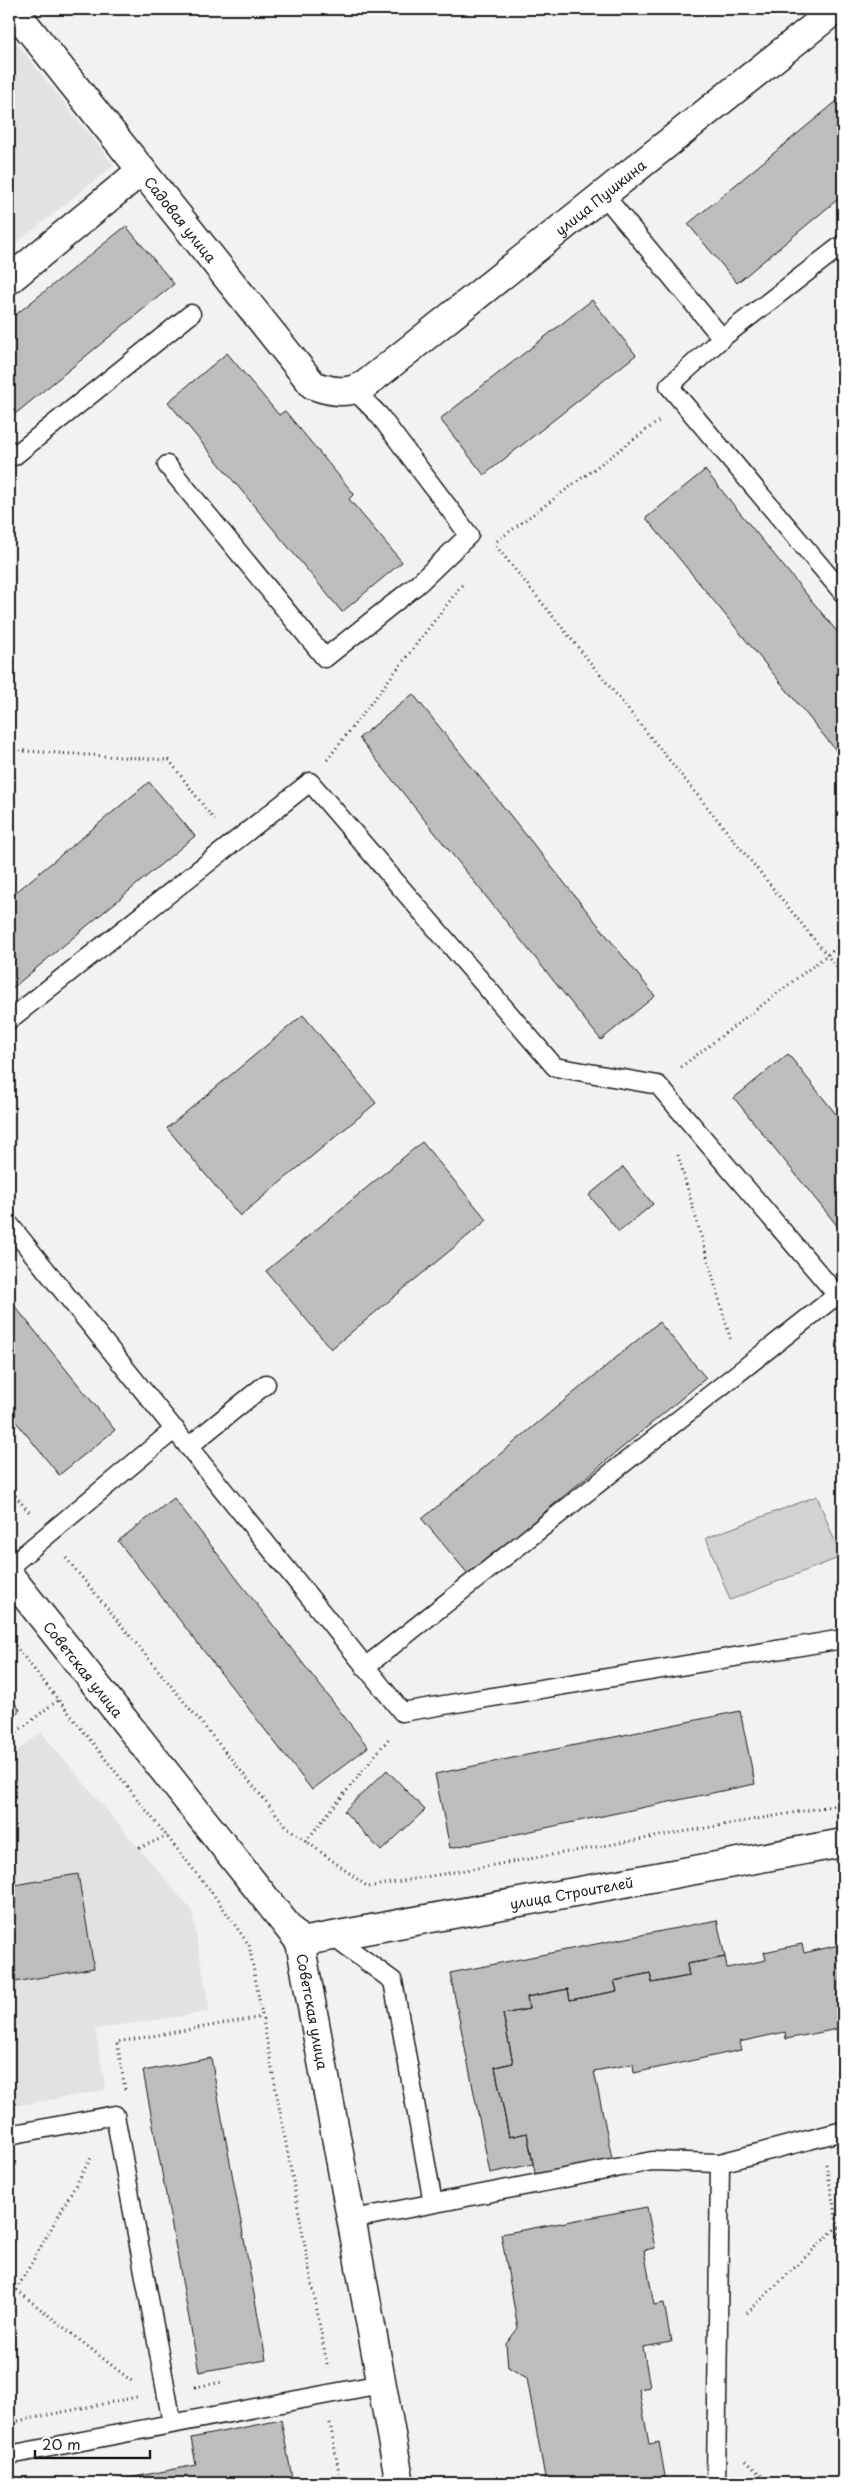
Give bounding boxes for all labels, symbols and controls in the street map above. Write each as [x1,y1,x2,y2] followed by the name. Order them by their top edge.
[550,154,650,240] street label: улица Пушкина
[140,172,222,267] street label: Садовая улица
[39,1616,128,1722] street label: Советская улица
[508,1871,635,1914] street label: улица Строителей
[292,1952,334,2071] street label: Советская улица
[35,2427,150,2459] scale bar
[42,2432,81,2455] text: 20 m

